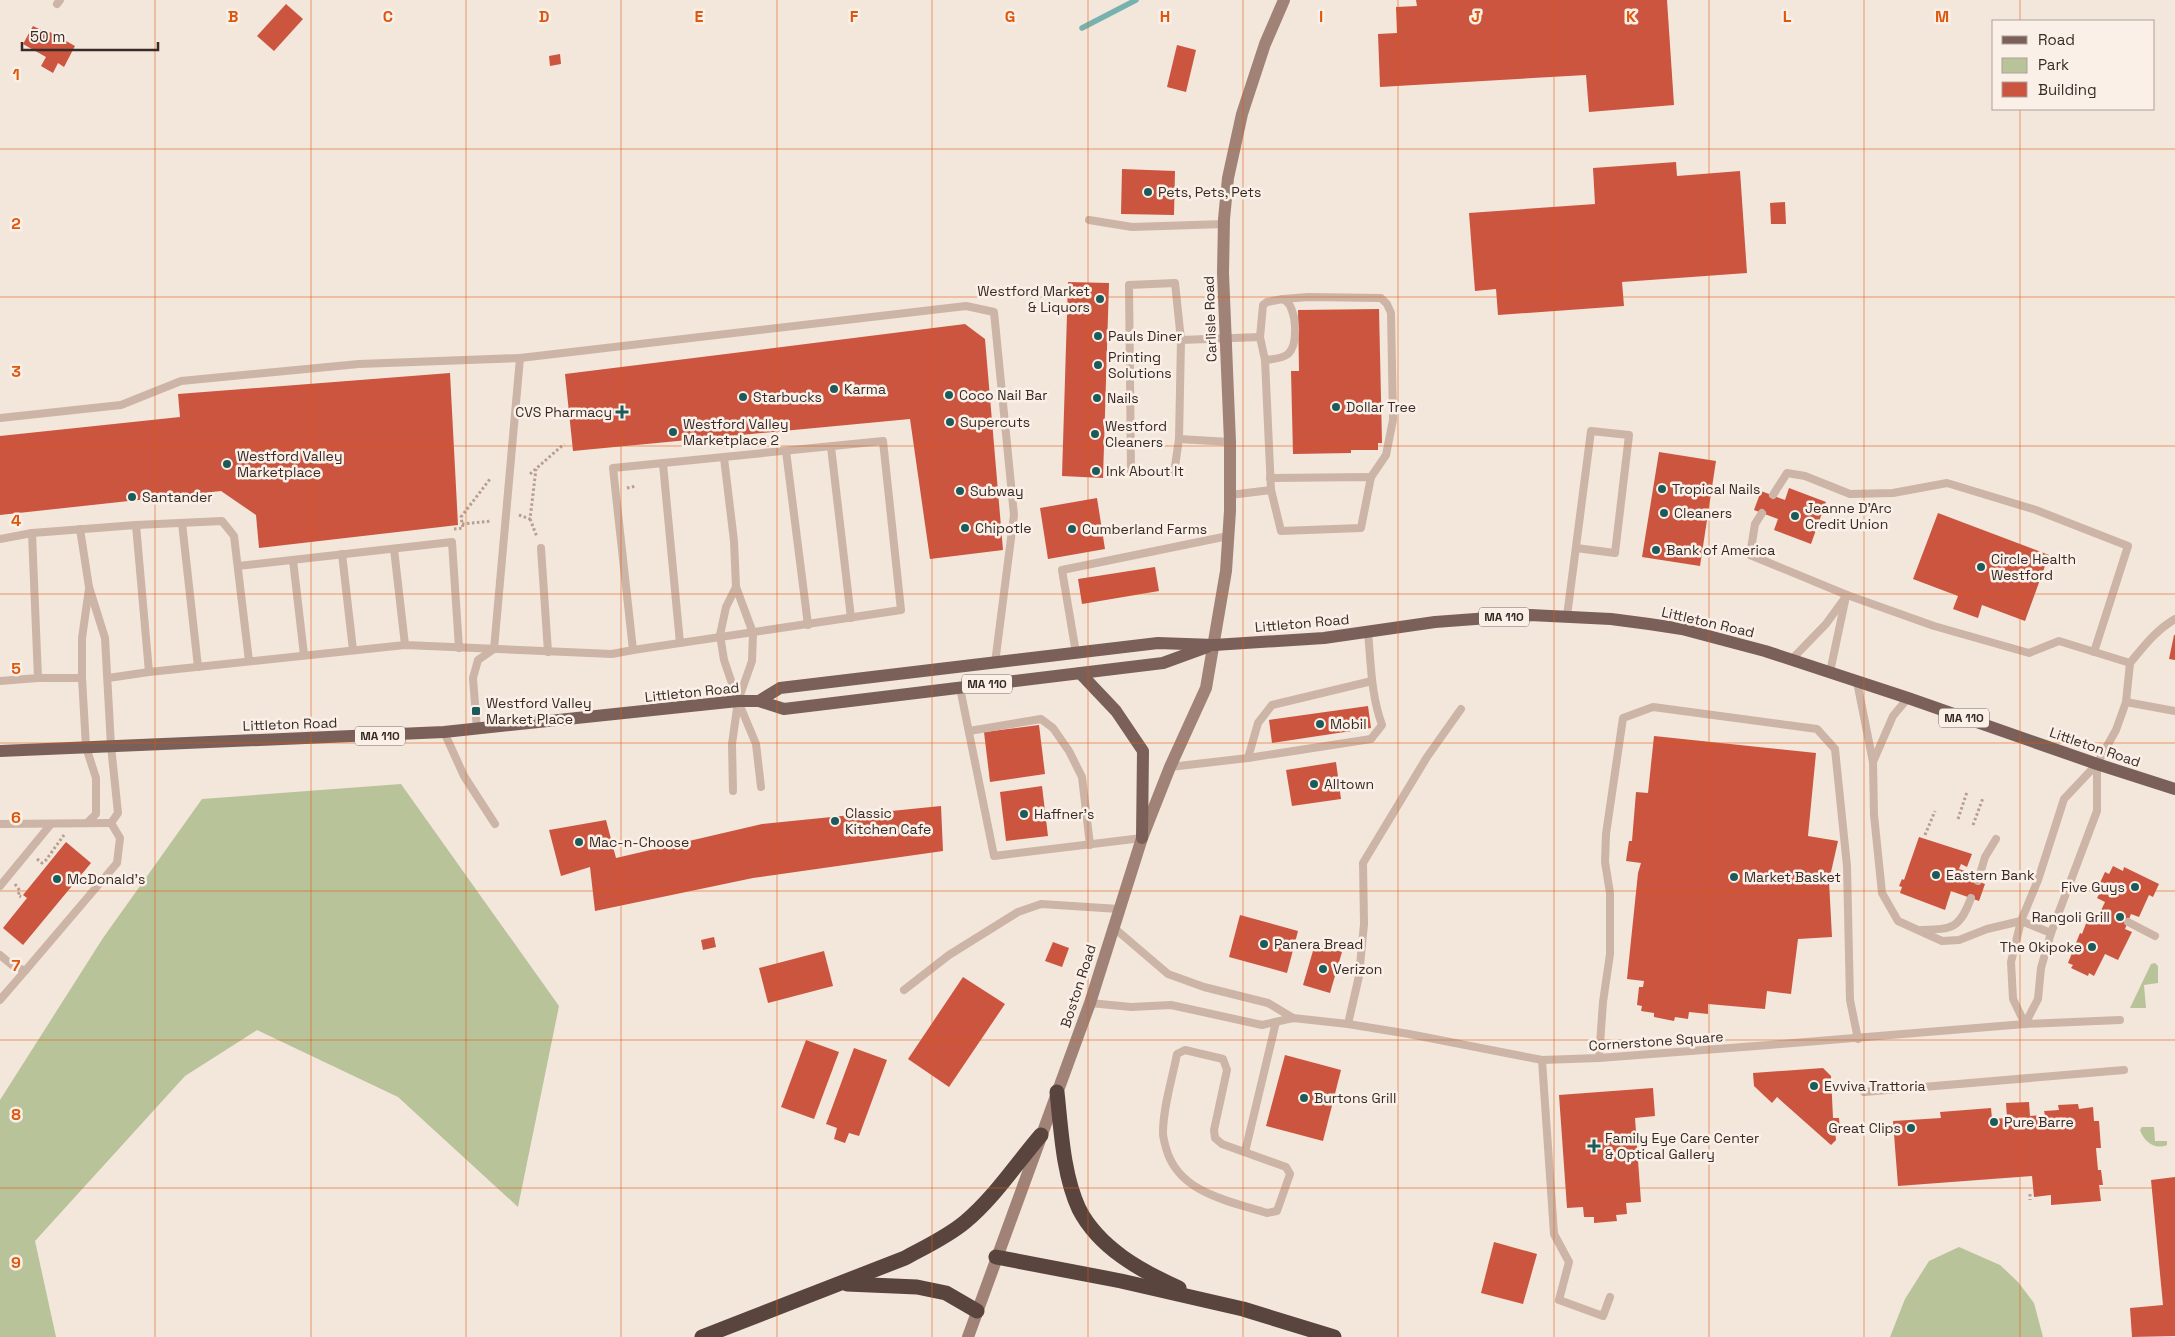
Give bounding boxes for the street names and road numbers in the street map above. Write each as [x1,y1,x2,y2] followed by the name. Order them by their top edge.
[1200,276,1220,362] street label: Carlisle Road
[1660,603,1756,641] street label: Littleton Road
[1479,608,1529,626] road number: MA 110
[1254,610,1350,636] street label: Littleton Road
[962,674,1012,694] road number: MA 110
[644,678,740,706] street label: Littleton Road
[1939,708,1989,728] road number: MA 110
[242,713,338,735] street label: Littleton Road
[2047,723,2143,771] street label: Littleton Road
[355,726,405,746] road number: MA 110
[1056,942,1100,1030] street label: Boston Road
[1588,1027,1724,1055] street label: Cornerstone Square

